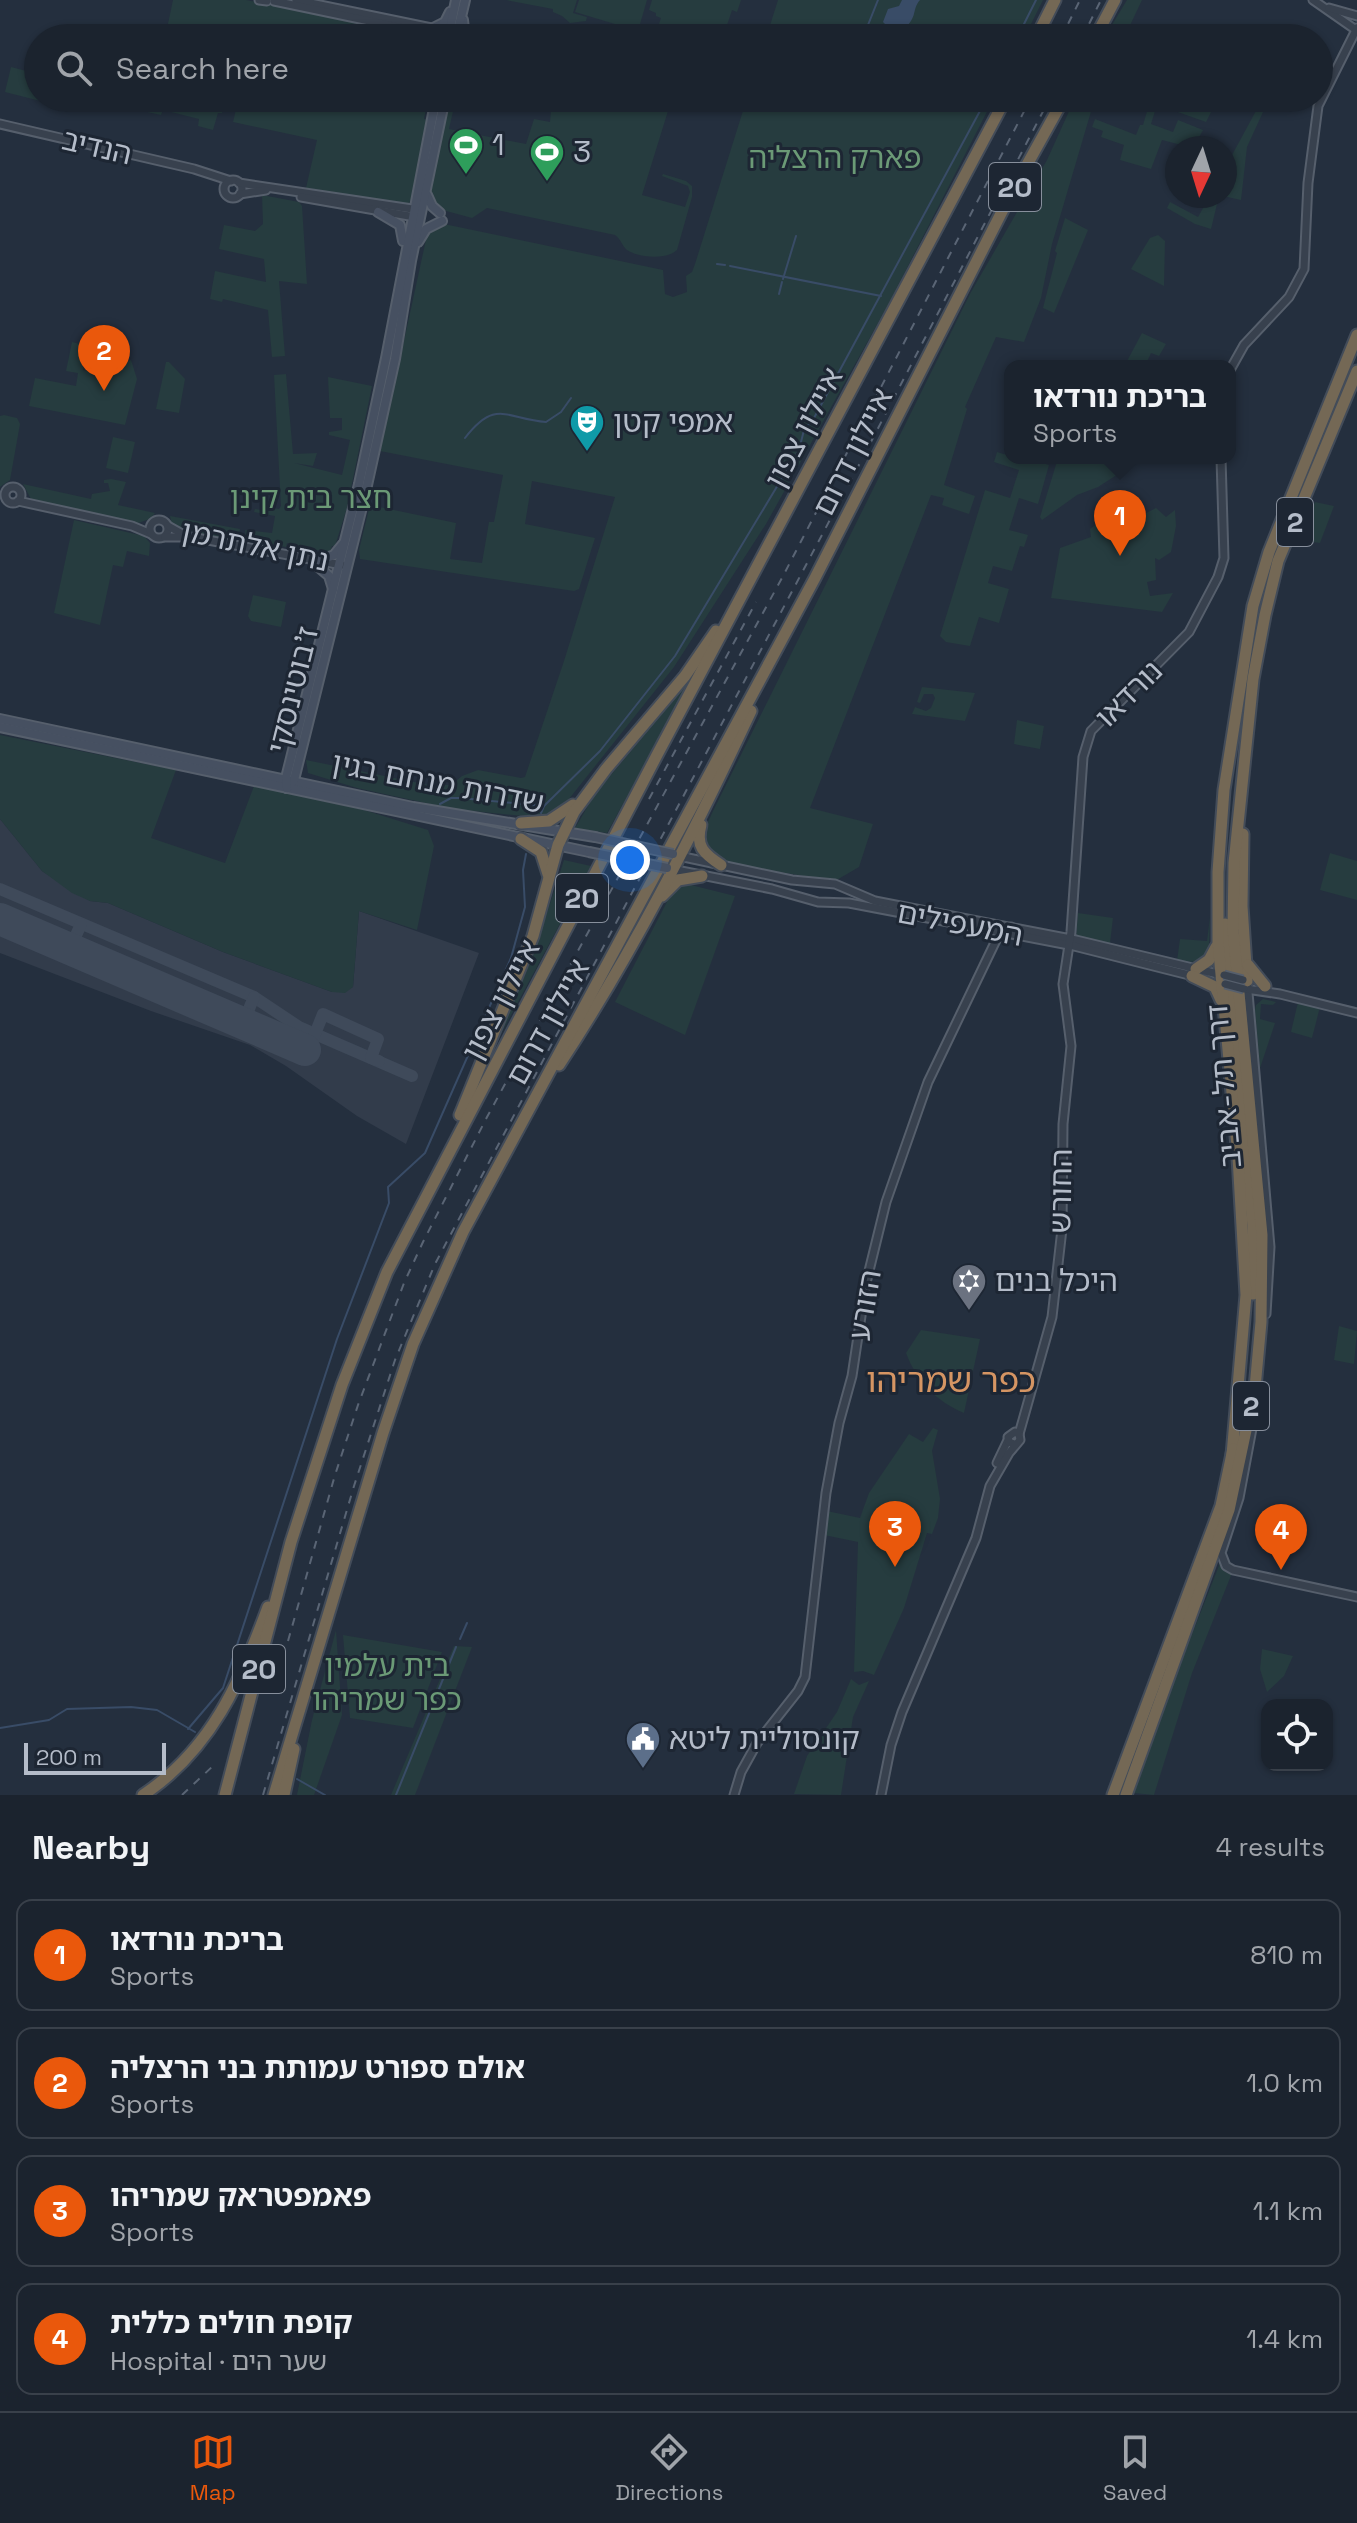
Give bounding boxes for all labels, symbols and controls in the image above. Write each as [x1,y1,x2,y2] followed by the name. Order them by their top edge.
[24,24,1333,112] search box
[52,46,96,90] icon: search
[116,49,289,88] text: Search here
[58,120,136,173] street label: הנדיב
[492,125,505,164] place label: 1
[447,126,485,176] sports icon: 1
[573,132,591,171] place label: 3
[528,133,566,183] sports icon: 3
[1165,136,1237,208] north arrow
[748,138,922,177] park label: פארק הרצליה
[989,163,1041,211] road number: 20
[78,325,130,391] pin: 2
[1004,360,1236,464] popup
[756,361,852,495] street label: איילון צפון
[1033,377,1207,416] text: בריכת נורדאו
[804,381,901,522] street label: איילון דרום
[613,402,733,441] place label: אמפי קטן
[568,403,606,453] theatre icon: אמפי קטן
[1033,416,1117,450] text: Sports
[230,478,392,517] park label: חצר בית קינן
[1094,490,1146,556] pin: 1
[1277,498,1313,546] road number: 2
[178,511,332,580] street label: נתן אלתרמן
[258,622,327,757] street label: ז'בוטינסקי
[1087,652,1171,736] street label: נורדאו
[329,743,548,822] street label: שדרות מנחם בגין
[610,840,650,880] your location
[556,874,608,922] road number: 20
[894,892,1026,955] street label: המעפילים
[453,933,549,1067] street label: איילון צפון
[497,952,598,1092] street label: איילון דרום
[1197,1002,1250,1170] street label: דרך תל-אביב
[1040,1148,1081,1234] street label: החורש
[995,1261,1118,1300] place label: היכל בנים
[950,1262,988,1312] synagogue icon: היכל בנים
[839,1267,890,1343] street label: הזורע
[866,1359,1036,1402] district label: כפר שמריהו
[1233,1382,1269,1430] road number: 2
[869,1501,921,1567] pin: 3
[1255,1504,1307,1570] pin: 4
[233,1645,285,1693] road number: 20
[312,1646,462,1719] park label: בית עלמין כפר שמריהו
[1261,1699,1333,1771] map controls
[1261,1699,1333,1771] button: locate
[669,1719,860,1758] place label: קונסוליית ליטא
[624,1720,662,1770] public building icon: קונסוליית ליטא
[24,1739,166,1775] scale bar
[36,1743,102,1771] text: 200 m
[32,1826,150,1869] text: Nearby
[1216,1830,1325,1864] text: 4 results
[110,1920,284,1959] text: בריכת נורדאו
[54,1938,66,1972] text: 1
[1250,1938,1323,1972] text: 810 m
[110,1959,194,1993] text: Sports
[110,2048,525,2087] text: אולם ספורט עמותת בני הרצליה
[52,2066,68,2100] text: 2
[1246,2066,1323,2100] text: 1.0 km
[110,2087,194,2121] text: Sports
[110,2176,372,2215] text: פאמפטראק שמריהו
[52,2194,68,2228] text: 3
[1253,2194,1323,2228] text: 1.1 km
[110,2215,194,2249] text: Sports
[110,2303,353,2342] text: קופת חולים כללית
[52,2322,68,2356] text: 4
[1246,2322,1323,2356] text: 1.4 km
[110,2344,327,2378] text: Hospital · שער הים
[190,2430,236,2506] tab: Map
[615,2430,723,2506] tab: Directions
[1103,2430,1167,2506] tab: Saved

